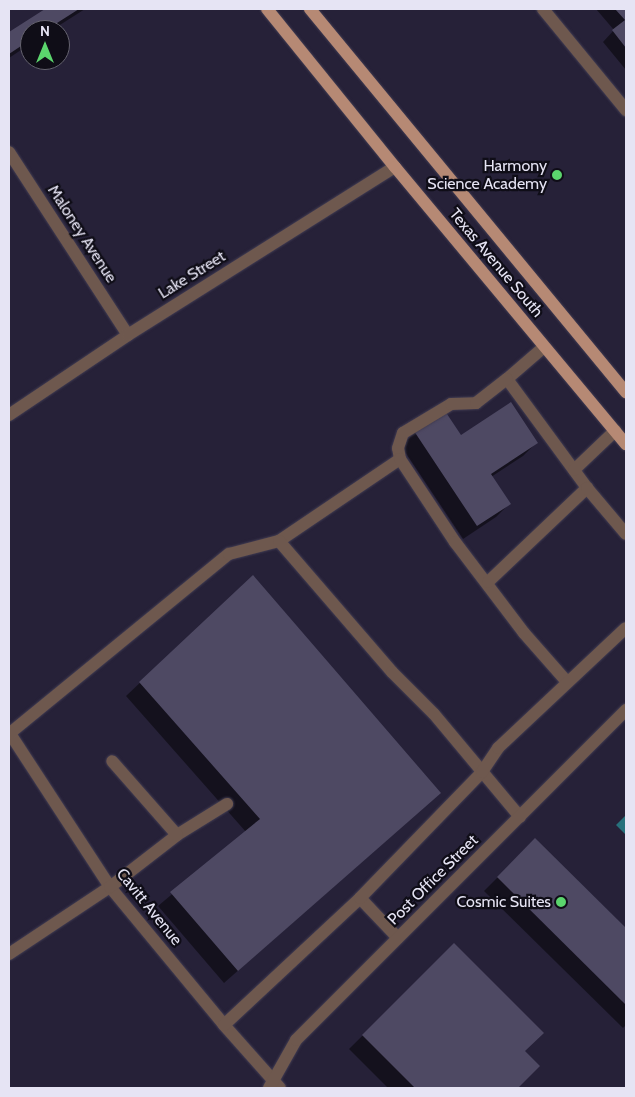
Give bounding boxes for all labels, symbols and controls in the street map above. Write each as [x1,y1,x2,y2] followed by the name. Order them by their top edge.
[20,20,70,70] north arrow
[40,22,50,40] text: N
[427,156,547,194] place label: Harmony Science Academy
[551,169,563,181] marker: Harmony Science Academy
[43,182,121,286] street label: Maloney Avenue
[445,205,547,321] street label: Texas Avenue South
[155,247,229,303] street label: Lake Street
[384,831,482,929] street label: Post Office Street
[112,865,186,949] street label: Cavitt Avenue
[456,892,551,912] place label: Cosmic Suites
[555,896,567,908] marker: Cosmic Suites

